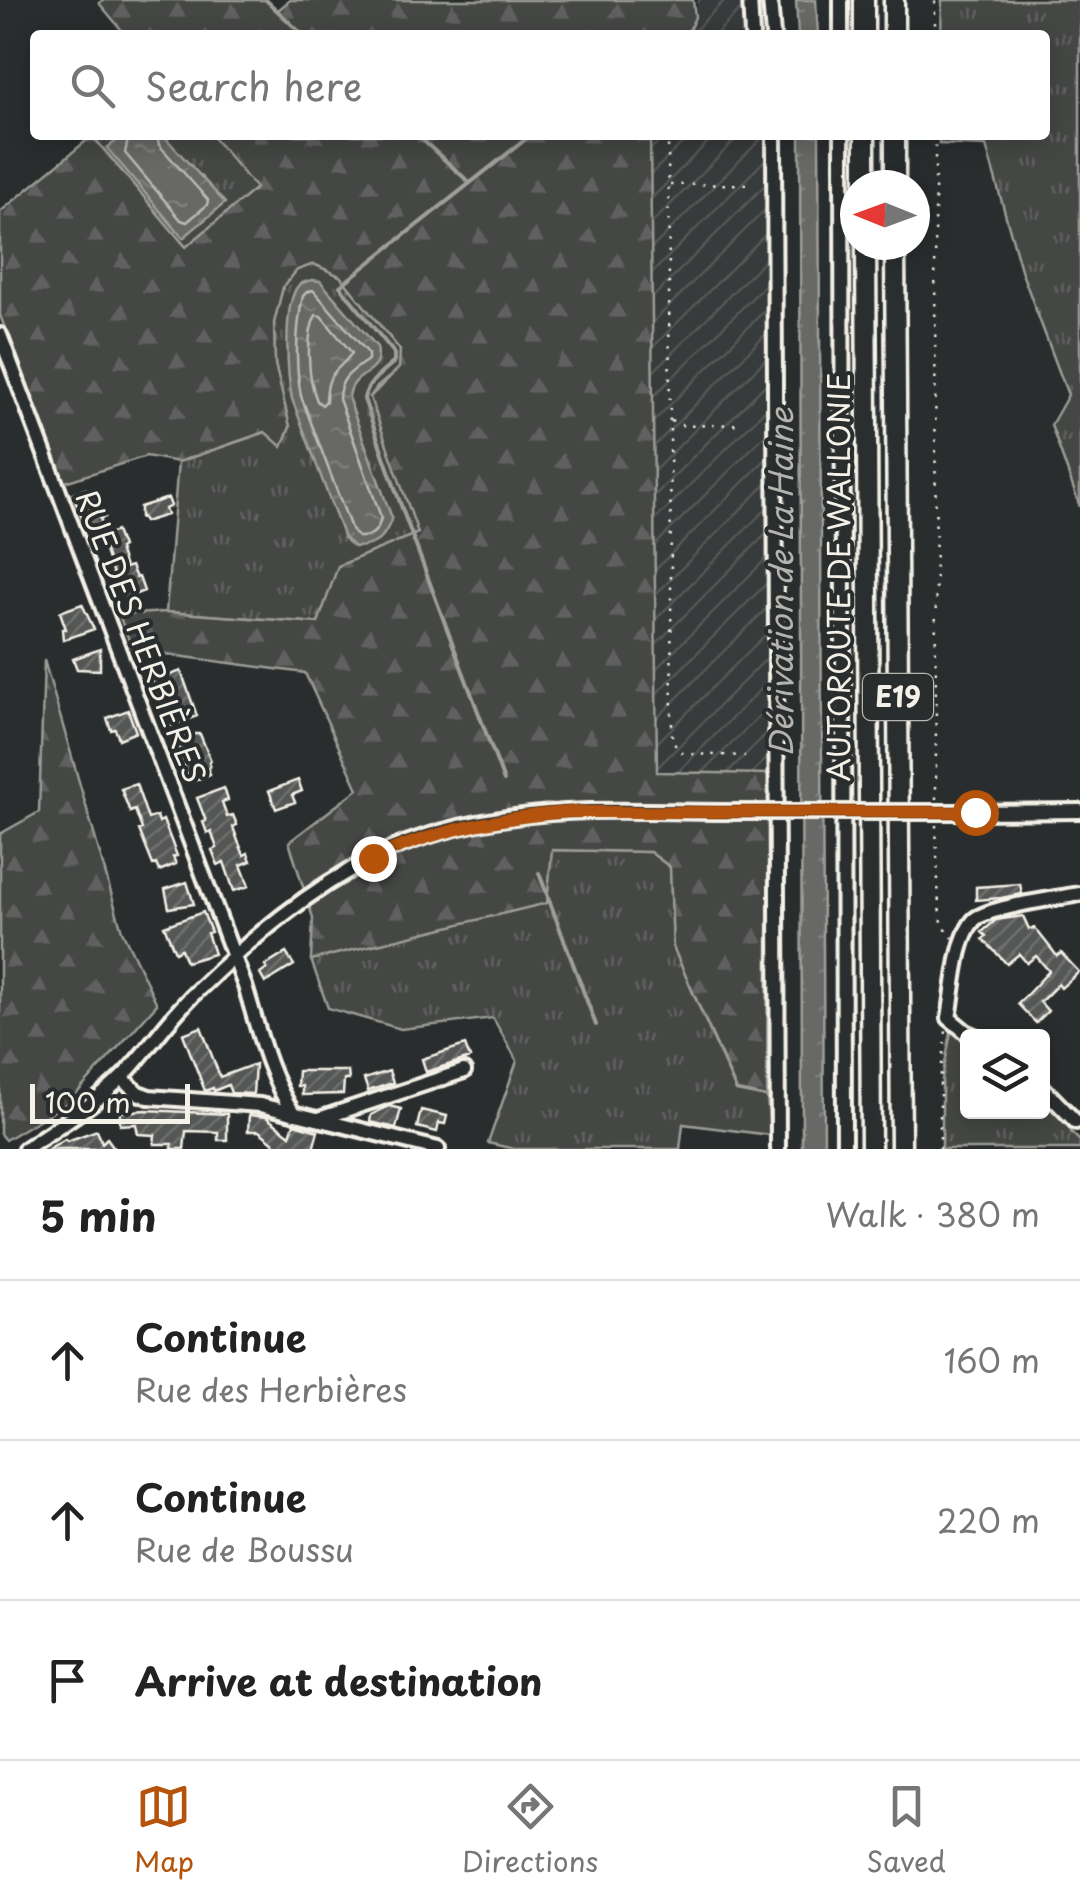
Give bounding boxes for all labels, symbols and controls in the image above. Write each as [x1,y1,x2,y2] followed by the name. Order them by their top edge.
[30,30,1050,140] search box
[145,57,362,114] text: Search here
[65,58,120,113] icon: search
[840,170,930,260] north arrow
[815,373,860,781] street label: AUTOROUTE DE WALLONIE
[756,407,804,756] water label: Dérivation de La Haine
[66,483,219,789] street label: RUE DES HERBIÈRES
[863,674,933,720] road number: E19
[953,790,999,836] route start
[351,836,397,882] route end
[960,1029,1050,1119] map controls
[960,1029,1050,1119] button: layers
[30,1079,190,1124] scale bar
[45,1080,131,1123] text: 100 m
[40,1183,157,1246] text: 5 min
[826,1190,1040,1238] text: Walk · 380 m
[135,1308,306,1365] text: Continue
[40,1333,95,1388] icon: ahead
[944,1336,1040,1384] text: 160 m
[135,1365,407,1413] text: Rue des Herbières
[135,1468,306,1525] text: Continue
[40,1493,95,1548] icon: ahead
[937,1496,1040,1544] text: 220 m
[135,1525,354,1573] text: Rue de Boussu
[135,1652,543,1709] text: Arrive at destination
[40,1653,95,1708] icon: arrive
[134,1779,194,1882] tab: Map
[462,1779,598,1882] tab: Directions
[866,1779,946,1882] tab: Saved

